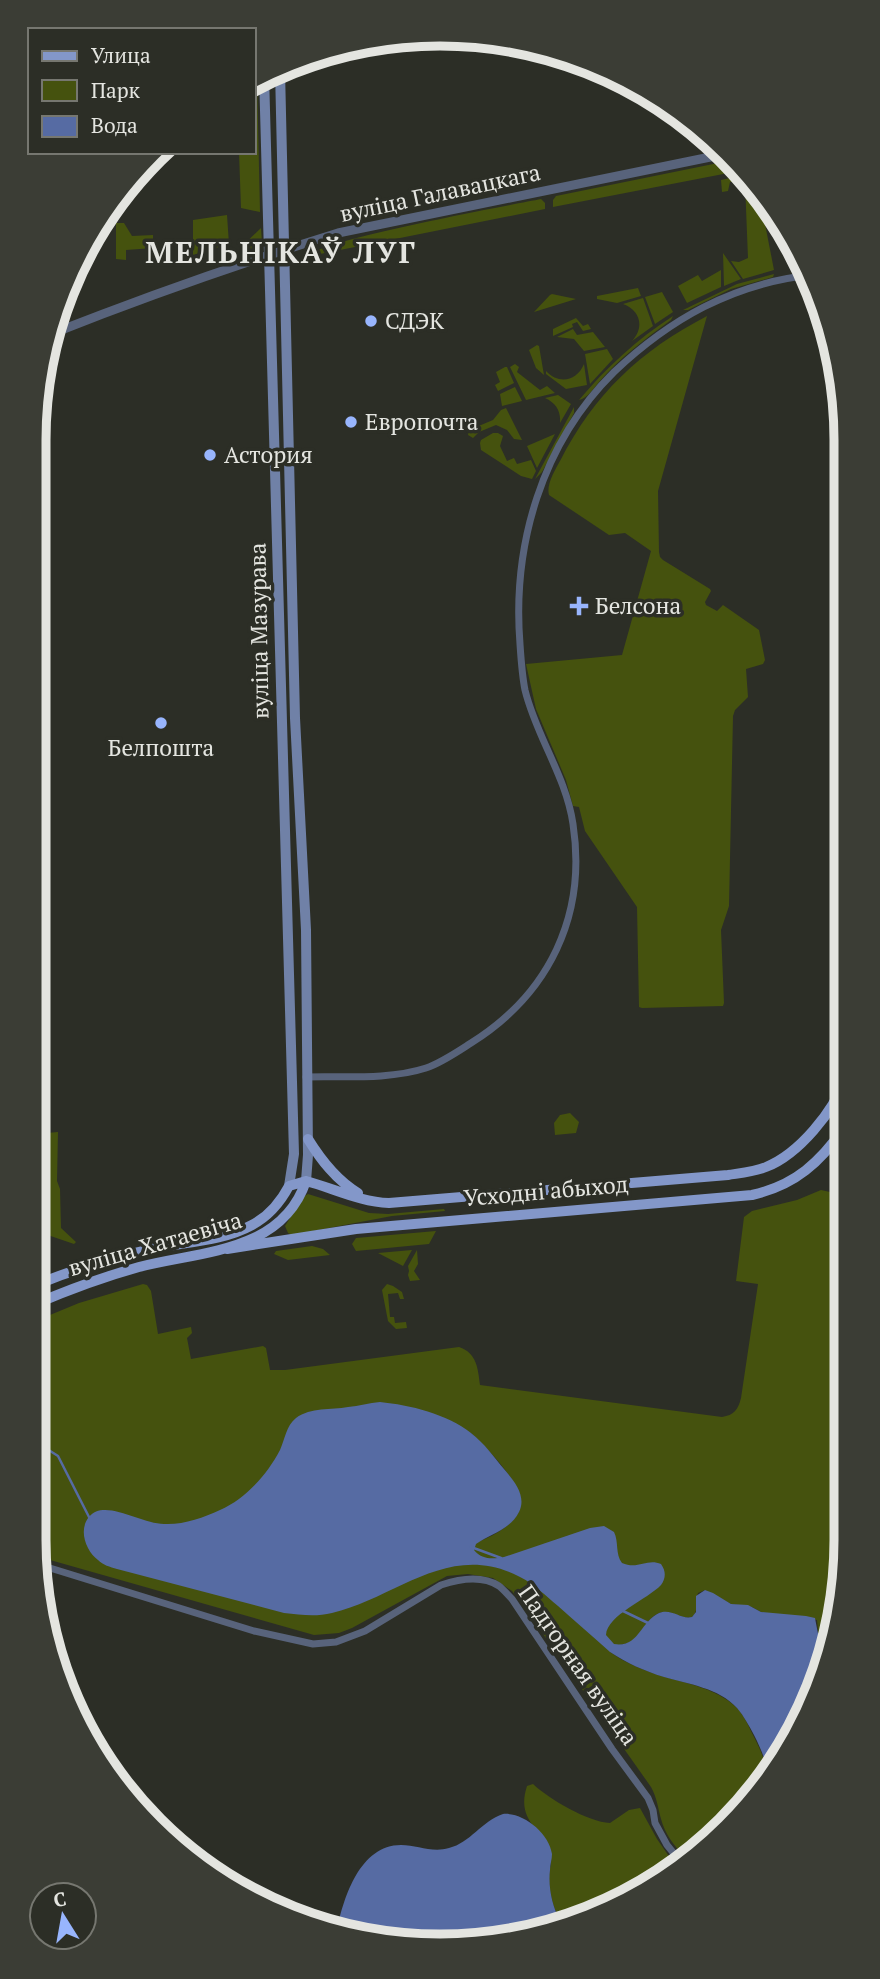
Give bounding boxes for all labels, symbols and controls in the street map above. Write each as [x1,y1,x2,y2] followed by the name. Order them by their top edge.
[28,28,256,154] legend
[91,41,151,69] text: Улица
[91,76,141,104] text: Парк
[91,111,138,139] text: Вода
[337,156,543,229] street label: вуліца Галавацкага
[145,232,417,272] district label: МЕЛЬНІКАЎ ЛУГ
[385,305,444,336] place label: СДЭК
[363,313,379,329] marker: СДЭК
[365,406,479,437] place label: Европочта
[343,414,359,430] marker: Европочта
[224,439,313,470] place label: Астория
[202,447,218,463] marker: Астория
[241,542,276,719] street label: вуліца Мазурава
[595,590,682,621] place label: Белсона
[569,596,589,616] marker: Белсона
[153,715,169,731] marker: Белпошта
[108,732,215,763] place label: Белпошта
[463,1168,629,1213] street label: Усходні абыход
[65,1204,246,1283] street label: вуліца Хатаевіча
[512,1578,645,1751] street label: Падгорная вуліца
[28,1881,98,1951] north arrow
[51,1885,68,1912] text: С

